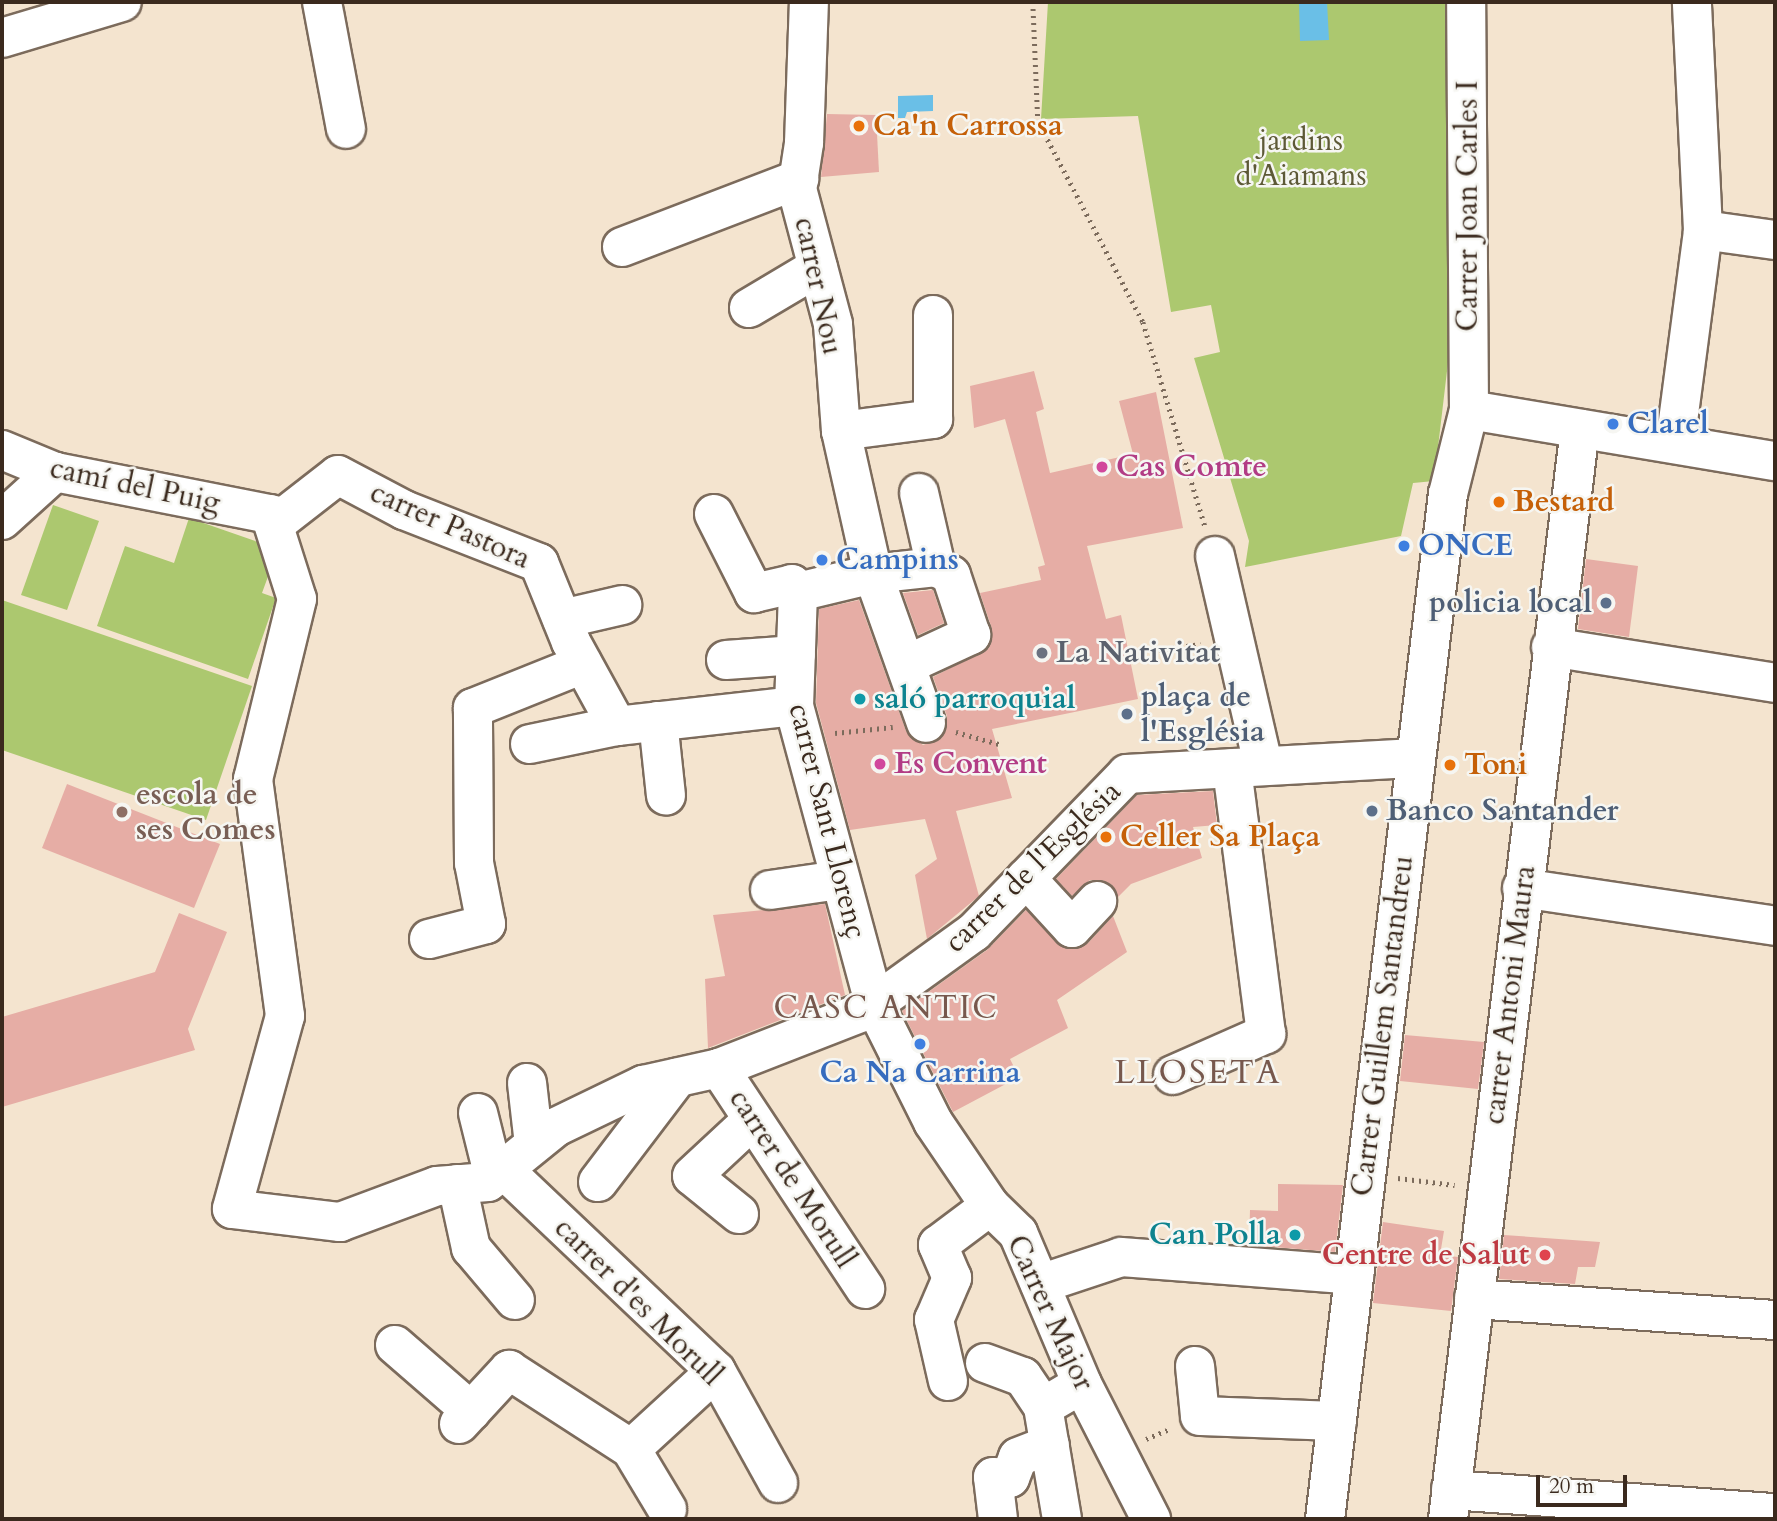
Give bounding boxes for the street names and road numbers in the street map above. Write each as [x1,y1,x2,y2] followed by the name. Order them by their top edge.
[1450,80,1486,332] street label: Carrer Joan Carles I
[786,214,850,358] street label: carrer Nou
[47,450,223,522] street label: camí del Puig
[364,475,536,577] street label: carrer Pastora
[780,700,874,942] street label: carrer Sant Llorenç
[937,774,1129,960] street label: carrer de l'Església
[1344,854,1422,1198] street label: Carrer Guillem Santandreu
[1476,864,1544,1126] street label: carrer Antoni Maura
[721,1083,863,1275] street label: carrer de Morull
[547,1211,729,1393] street label: carrer d'es Morull
[998,1230,1102,1396] street label: Carrer Major

